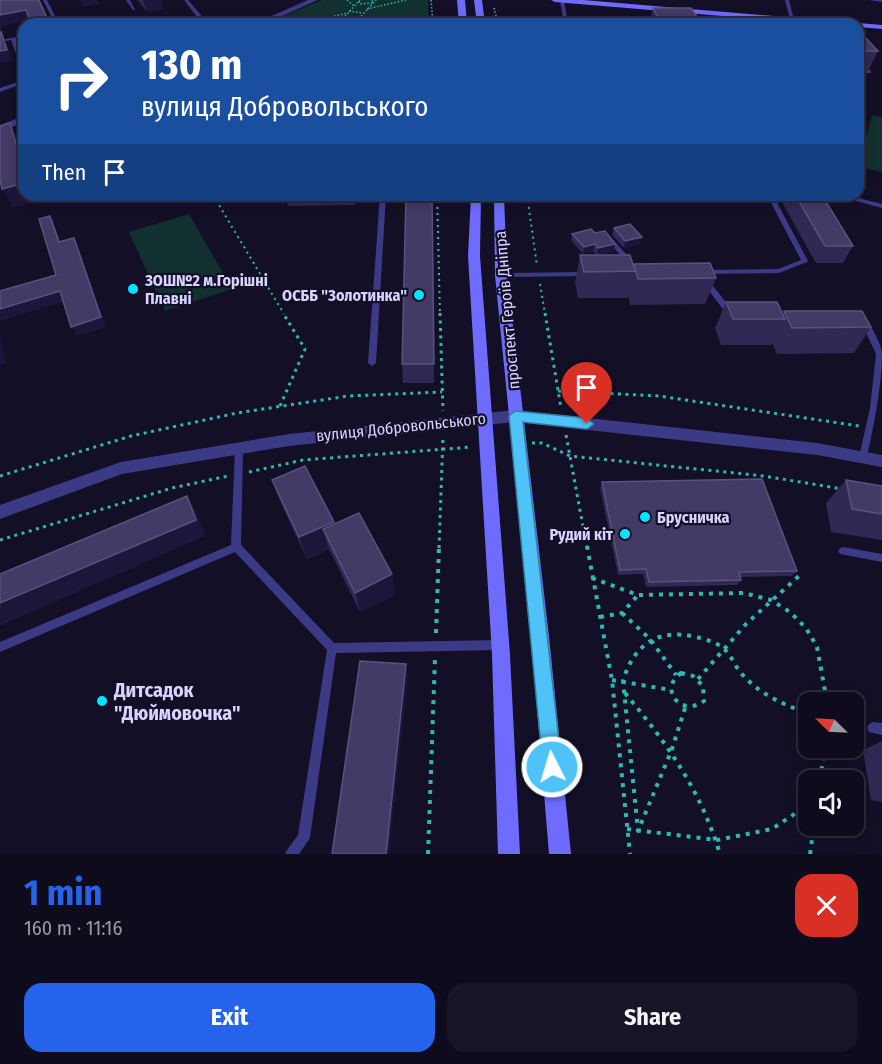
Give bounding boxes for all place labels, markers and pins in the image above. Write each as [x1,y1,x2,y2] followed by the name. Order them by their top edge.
[144,271,268,308] place label: ЗОШ№2 м.Горішні Плавні
[126,282,140,296] marker: ЗОШ№2 м.Горішні Плавні
[282,286,407,305] place label: ОСББ "Золотинка"
[412,288,426,302] marker: ОСББ "Золотинка"
[561,362,612,424] pin
[657,508,730,527] place label: Брусничка
[638,510,652,524] marker: Брусничка
[549,525,613,544] place label: Рудий кіт
[618,527,632,541] marker: Рудий кіт
[113,678,240,725] place label: Дитсадок "Дюймовочка"
[95,694,109,708] marker: Дитсадок "Дюймовочка"

